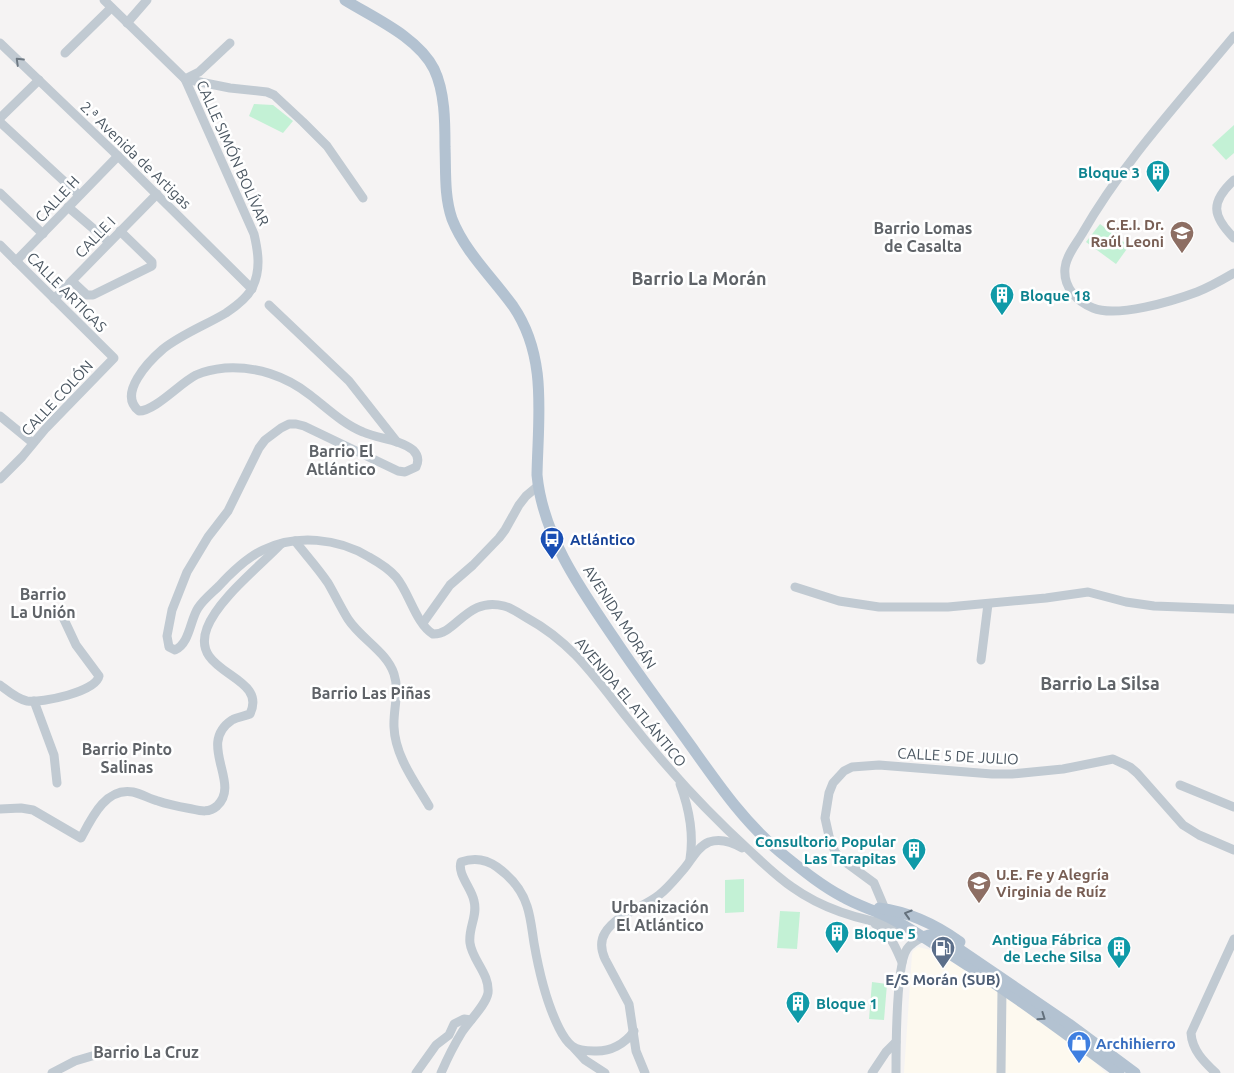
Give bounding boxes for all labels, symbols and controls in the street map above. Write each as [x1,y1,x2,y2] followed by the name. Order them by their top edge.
[16,58,25,67] one-way arrow
[193,78,273,228] street label: CALLE SIMÓN BOLÍVAR
[77,98,195,212] street label: 2.ª Avenida de Artigas
[1145,159,1171,193] building icon: Bloque 3
[1078,164,1140,181] place label: Bloque 3
[31,172,83,226] street label: CALLE H
[71,213,119,261] street label: CALLE I
[1091,216,1164,250] place label: C.E.I. Dr. Raúl Leoni
[874,219,972,255] district label: Barrio Lomas de Casalta
[1169,220,1195,254] school or university icon: C.E.I. Dr. Raúl Leoni
[24,249,110,335] street label: CALLE ARTIGAS
[631,268,767,288] district label: Barrio La Morán
[989,282,1015,316] building icon: Bloque 18
[1020,287,1090,304] place label: Bloque 18
[18,357,96,439] street label: CALLE COLÓN
[306,442,376,478] district label: Barrio El Atlántico
[539,526,565,560] bus stop icon: Atlántico
[570,531,635,548] place label: Atlántico
[580,562,660,672] street label: AVENIDA MORÁN
[10,585,76,621] district label: Barrio La Unión
[572,634,690,770] street label: AVENIDA EL ATLÁNTICO
[1040,673,1160,693] district label: Barrio La Silsa
[311,684,431,702] district label: Barrio Las Piñas
[82,740,172,776] district label: Barrio Pinto Salinas
[897,744,1019,768] street label: CALLE 5 DE JULIO
[755,833,897,867] place label: Consultorio Popular Las Tarapitas
[901,837,927,871] building icon: Consultorio Popular Las Tarapitas
[996,866,1109,900] place label: U.E. Fe y Alegría Virginia de Ruíz
[966,870,992,904] school or university icon: U.E. Fe y Alegría Virginia de Ruíz
[611,898,709,934] district label: Urbanización El Atlántico
[904,910,913,920] one-way arrow
[824,920,850,954] building icon: Bloque 5
[854,925,916,942] place label: Bloque 5
[992,931,1102,965] place label: Antigua Fábrica de Leche Silsa
[930,935,956,969] fuel station icon: E/S Morán (SUB)
[1106,935,1132,969] building icon: Antigua Fábrica de Leche Silsa
[885,971,1001,988] place label: E/S Morán (SUB)
[785,990,811,1024] building icon: Bloque 1
[816,995,878,1012] place label: Bloque 1
[1036,1011,1046,1020] one-way arrow
[1066,1030,1092,1064] shop icon: Archihierro
[1096,1035,1176,1052] place label: Archihierro
[93,1043,199,1061] district label: Barrio La Cruz

